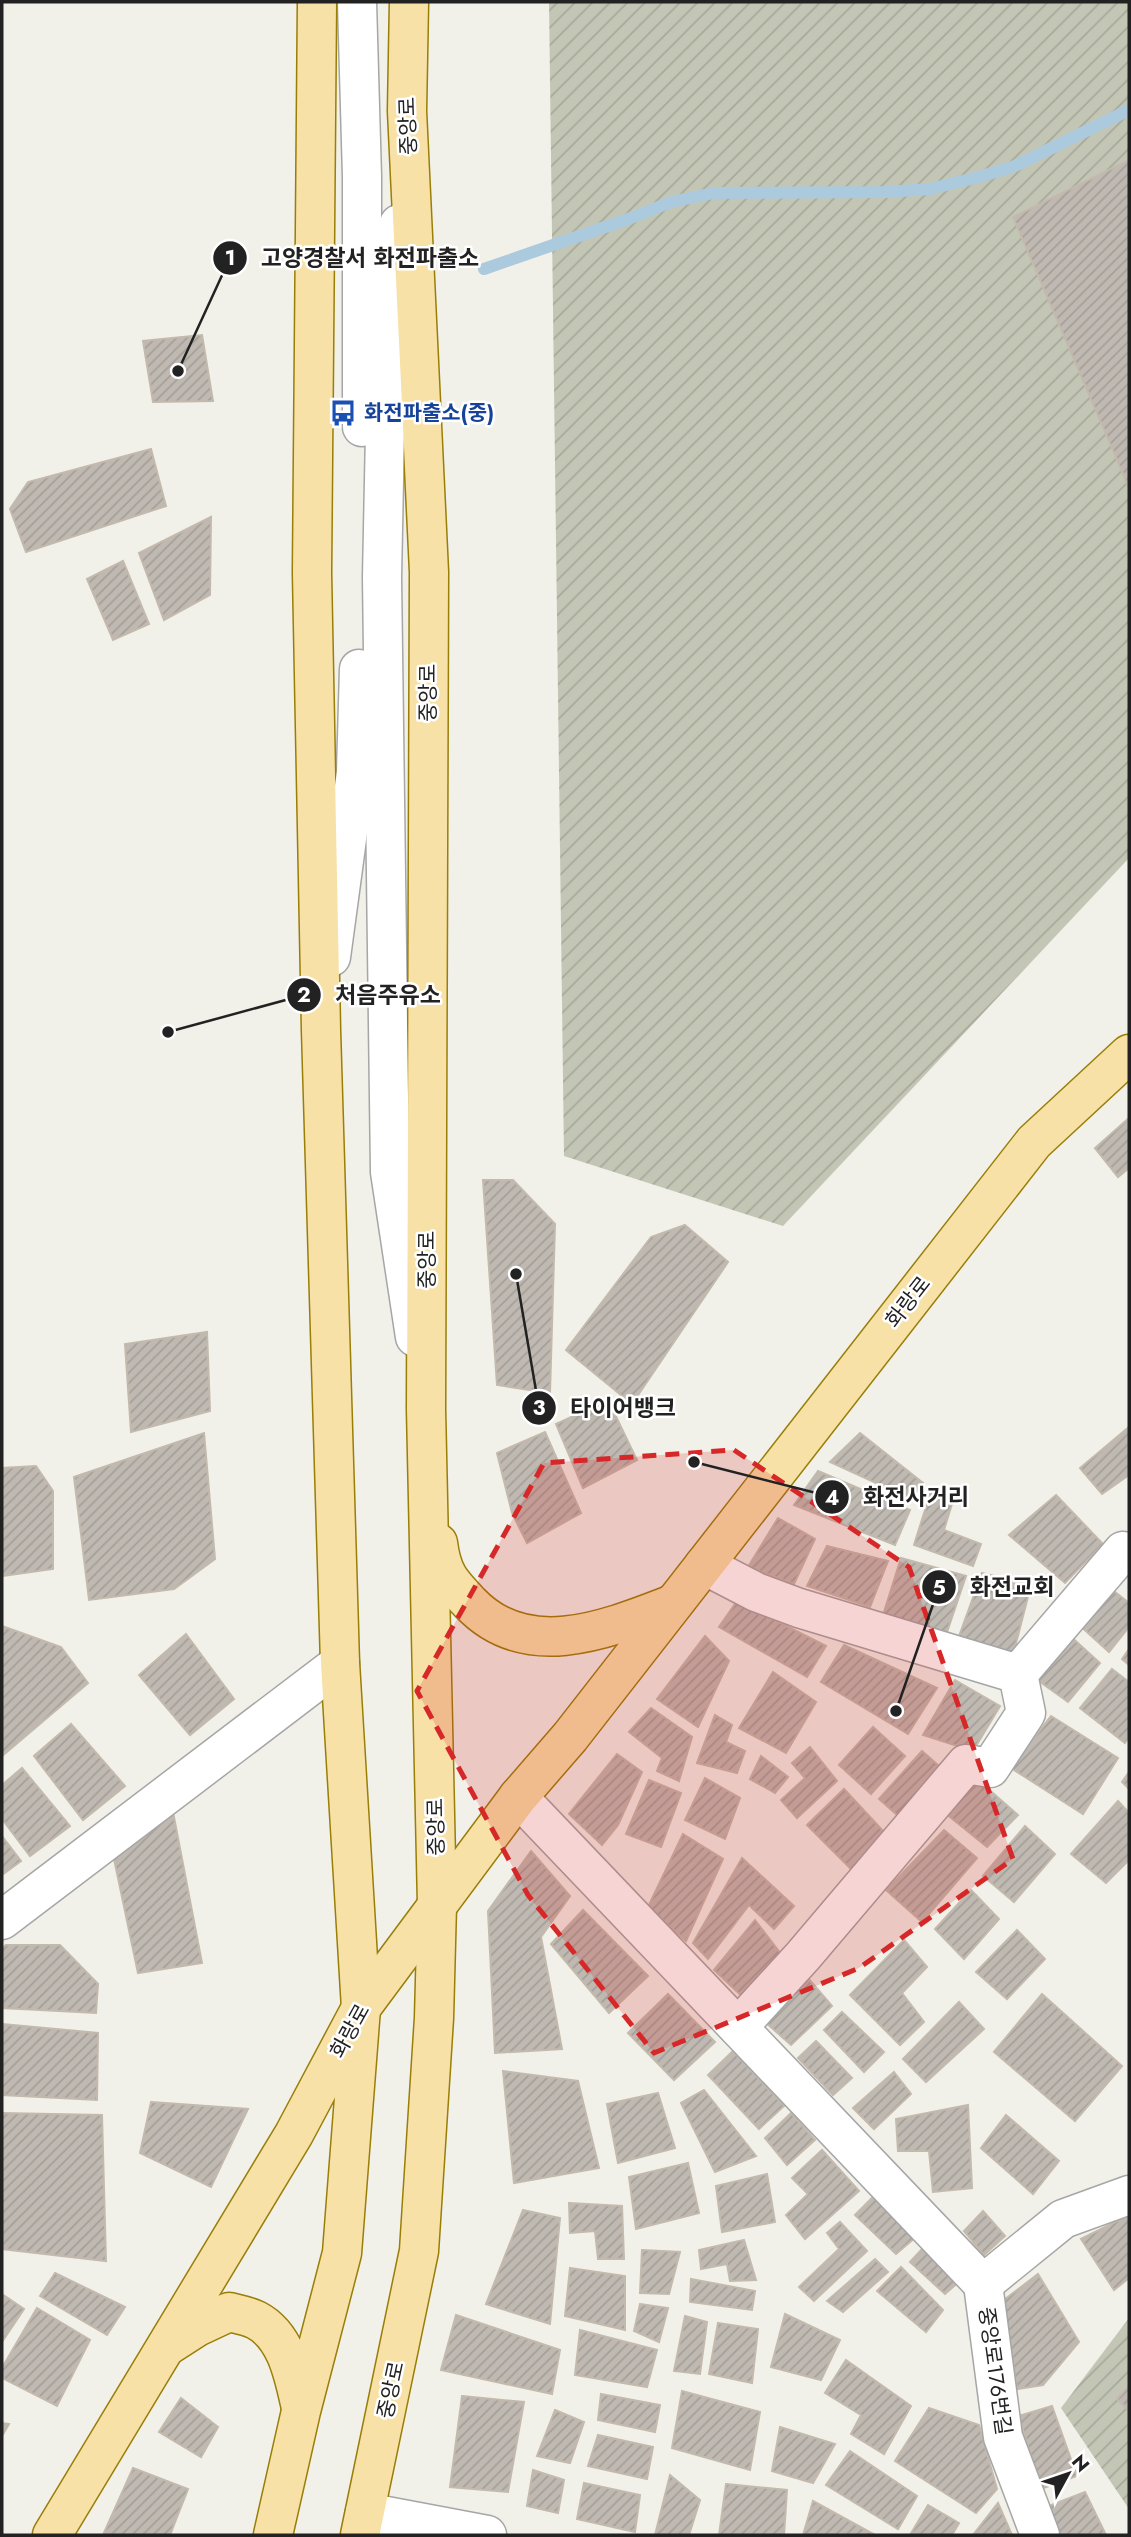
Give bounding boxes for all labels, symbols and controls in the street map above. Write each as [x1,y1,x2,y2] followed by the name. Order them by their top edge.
[392,97,424,155] street label: 중앙로
[212,236,494,280] callout: 고양경찰서 화전파출소
[261,241,479,275] text: 고양경찰서 화전파출소
[225,243,235,273] text: 1
[328,398,358,428] bus stop icon: 화전파출소(중)
[364,398,494,428] place label: 화전파출소(중)
[413,664,443,722] street label: 중앙로
[286,973,455,1017] callout: 처음주유소
[335,978,441,1012] text: 처음주유소
[297,980,311,1010] text: 2
[412,1231,442,1289] street label: 중앙로
[878,1270,938,1334] street label: 화랑로
[521,1386,690,1430] callout: 타이어뱅크
[570,1391,676,1425] text: 타이어뱅크
[532,1393,546,1423] text: 3
[814,1475,983,1519] callout: 화전사거리
[863,1480,969,1514] text: 화전사거리
[825,1483,839,1513] text: 4
[921,1565,1069,1609] callout: 화전교회
[970,1570,1054,1604] text: 화전교회
[932,1573,946,1603] text: 5
[420,1798,452,1856] street label: 중앙로
[323,1998,377,2064] street label: 화랑로
[971,2305,1019,2437] street label: 중앙로176번길
[370,2359,412,2421] street label: 중앙로
[1033,2439,1103,2509] north arrow
[1065,2449,1096,2478] text: N

